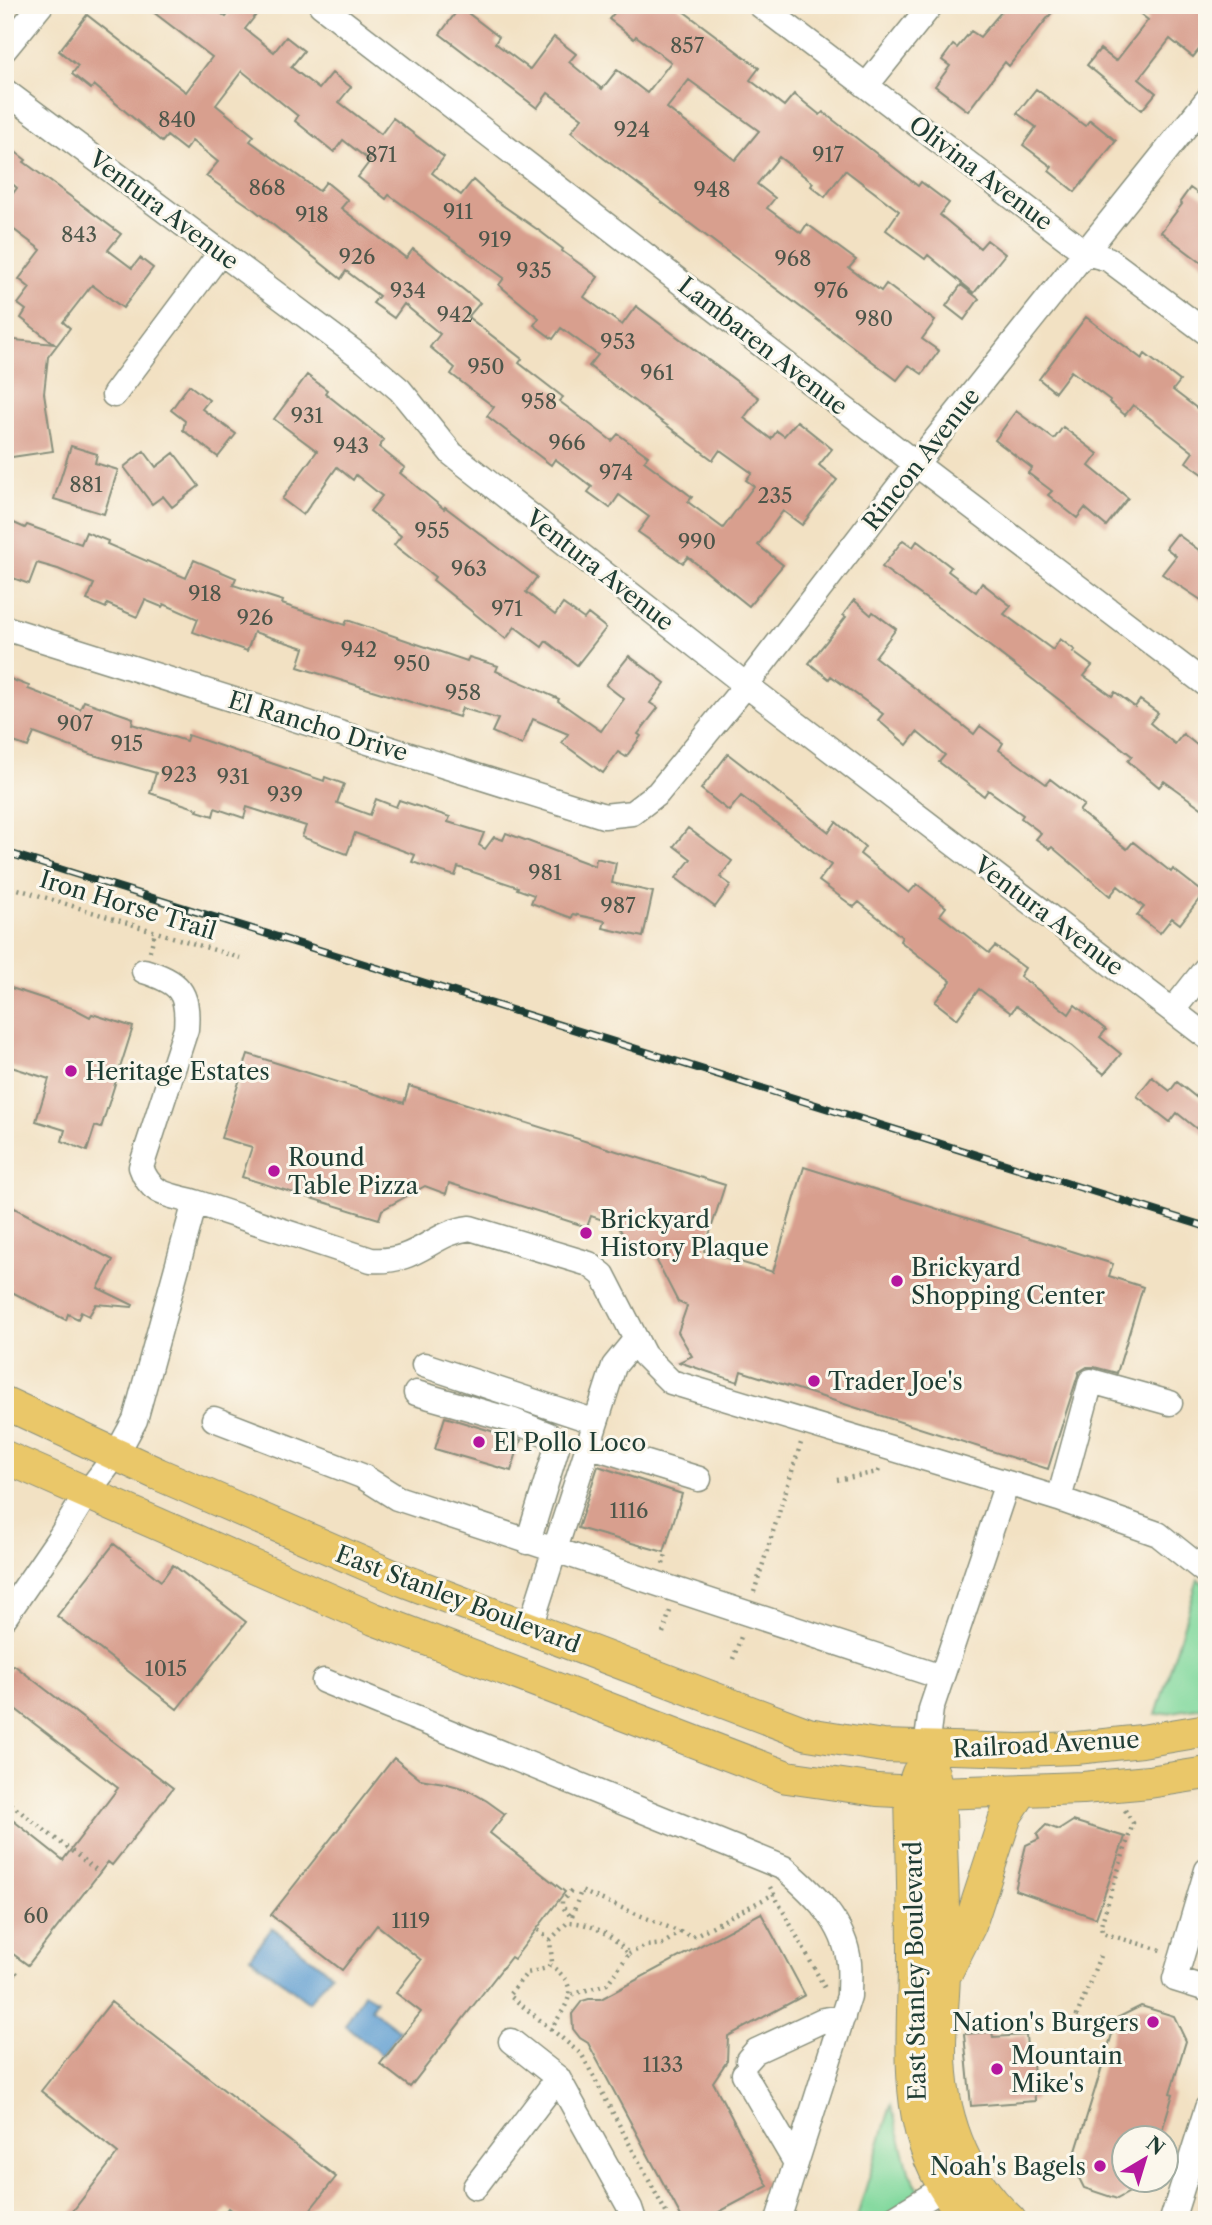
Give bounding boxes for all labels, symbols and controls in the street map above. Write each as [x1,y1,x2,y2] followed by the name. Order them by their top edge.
[670,33,705,58] house number: 857
[158,107,196,132] house number: 840
[903,110,1059,236] street label: Olivina Avenue
[614,117,650,142] house number: 924
[365,142,397,167] house number: 871
[812,142,844,167] house number: 917
[83,144,245,276] street label: Ventura Avenue
[248,175,286,200] house number: 868
[694,177,730,202] house number: 948
[443,199,473,224] house number: 911
[295,202,329,227] house number: 918
[61,222,97,247] house number: 843
[478,227,512,252] house number: 919
[339,244,375,269] house number: 926
[774,246,812,271] house number: 968
[516,258,552,283] house number: 935
[673,271,853,421] street label: Lambaren Avenue
[390,278,426,303] house number: 934
[814,278,848,303] house number: 976
[437,302,473,327] house number: 942
[855,306,893,331] house number: 980
[600,329,636,354] house number: 953
[467,354,505,379] house number: 950
[640,360,674,385] house number: 961
[856,382,986,536] street label: Rincon Avenue
[521,389,557,414] house number: 958
[291,403,324,428] house number: 931
[549,430,585,455] house number: 966
[333,433,369,458] house number: 943
[599,460,633,485] house number: 974
[69,472,103,497] house number: 881
[757,483,793,508] house number: 235
[519,503,680,637] street label: Ventura Avenue
[414,518,450,543] house number: 955
[678,529,716,554] house number: 990
[451,556,487,581] house number: 963
[188,581,222,606] house number: 918
[491,596,523,621] house number: 971
[237,605,273,630] house number: 926
[341,637,377,662] house number: 942
[393,651,431,676] house number: 950
[445,680,481,705] house number: 958
[225,685,411,767] street label: El Rancho Drive
[57,711,94,736] house number: 907
[111,731,143,756] house number: 915
[161,762,197,787] house number: 923
[217,764,250,789] house number: 931
[267,782,303,807] house number: 939
[968,850,1130,982] street label: Ventura Avenue
[528,860,562,885] house number: 981
[36,864,220,946] street label: Iron Horse Trail
[600,893,636,918] house number: 987
[85,1057,270,1086] place label: Heritage Estates
[63,1063,79,1079] marker: Heritage Estates
[288,1143,419,1200] place label: Round Table Pizza
[266,1163,282,1179] marker: Round Table Pizza
[600,1205,769,1262] place label: Brickyard History Plaque
[578,1225,594,1241] marker: Brickyard History Plaque
[911,1253,1105,1310] place label: Brickyard Shopping Center
[889,1273,905,1289] marker: Brickyard Shopping Center
[828,1367,963,1396] place label: Trader Joe's
[806,1373,822,1389] marker: Trader Joe's
[493,1428,646,1457] place label: El Pollo Loco
[471,1434,487,1450] marker: El Pollo Loco
[610,1498,648,1523] house number: 1116
[332,1539,585,1659] street label: East Stanley Boulevard
[145,1656,187,1681] house number: 1015
[952,1725,1140,1763] street label: Railroad Avenue
[898,1840,932,2101] street label: East Stanley Boulevard
[23,1903,49,1928] house number: 60
[392,1908,430,1933] house number: 1119
[952,2008,1139,2037] place label: Nation's Burgers
[1145,2014,1161,2030] marker: Nation's Burgers
[1011,2041,1123,2098] place label: Mountain Mike's
[643,2052,683,2077] house number: 1133
[989,2061,1005,2077] marker: Mountain Mike's
[1110,2124,1180,2194] north arrow
[1142,2132,1169,2160] text: N
[930,2152,1086,2181] place label: Noah's Bagels
[1092,2158,1108,2174] marker: Noah's Bagels

